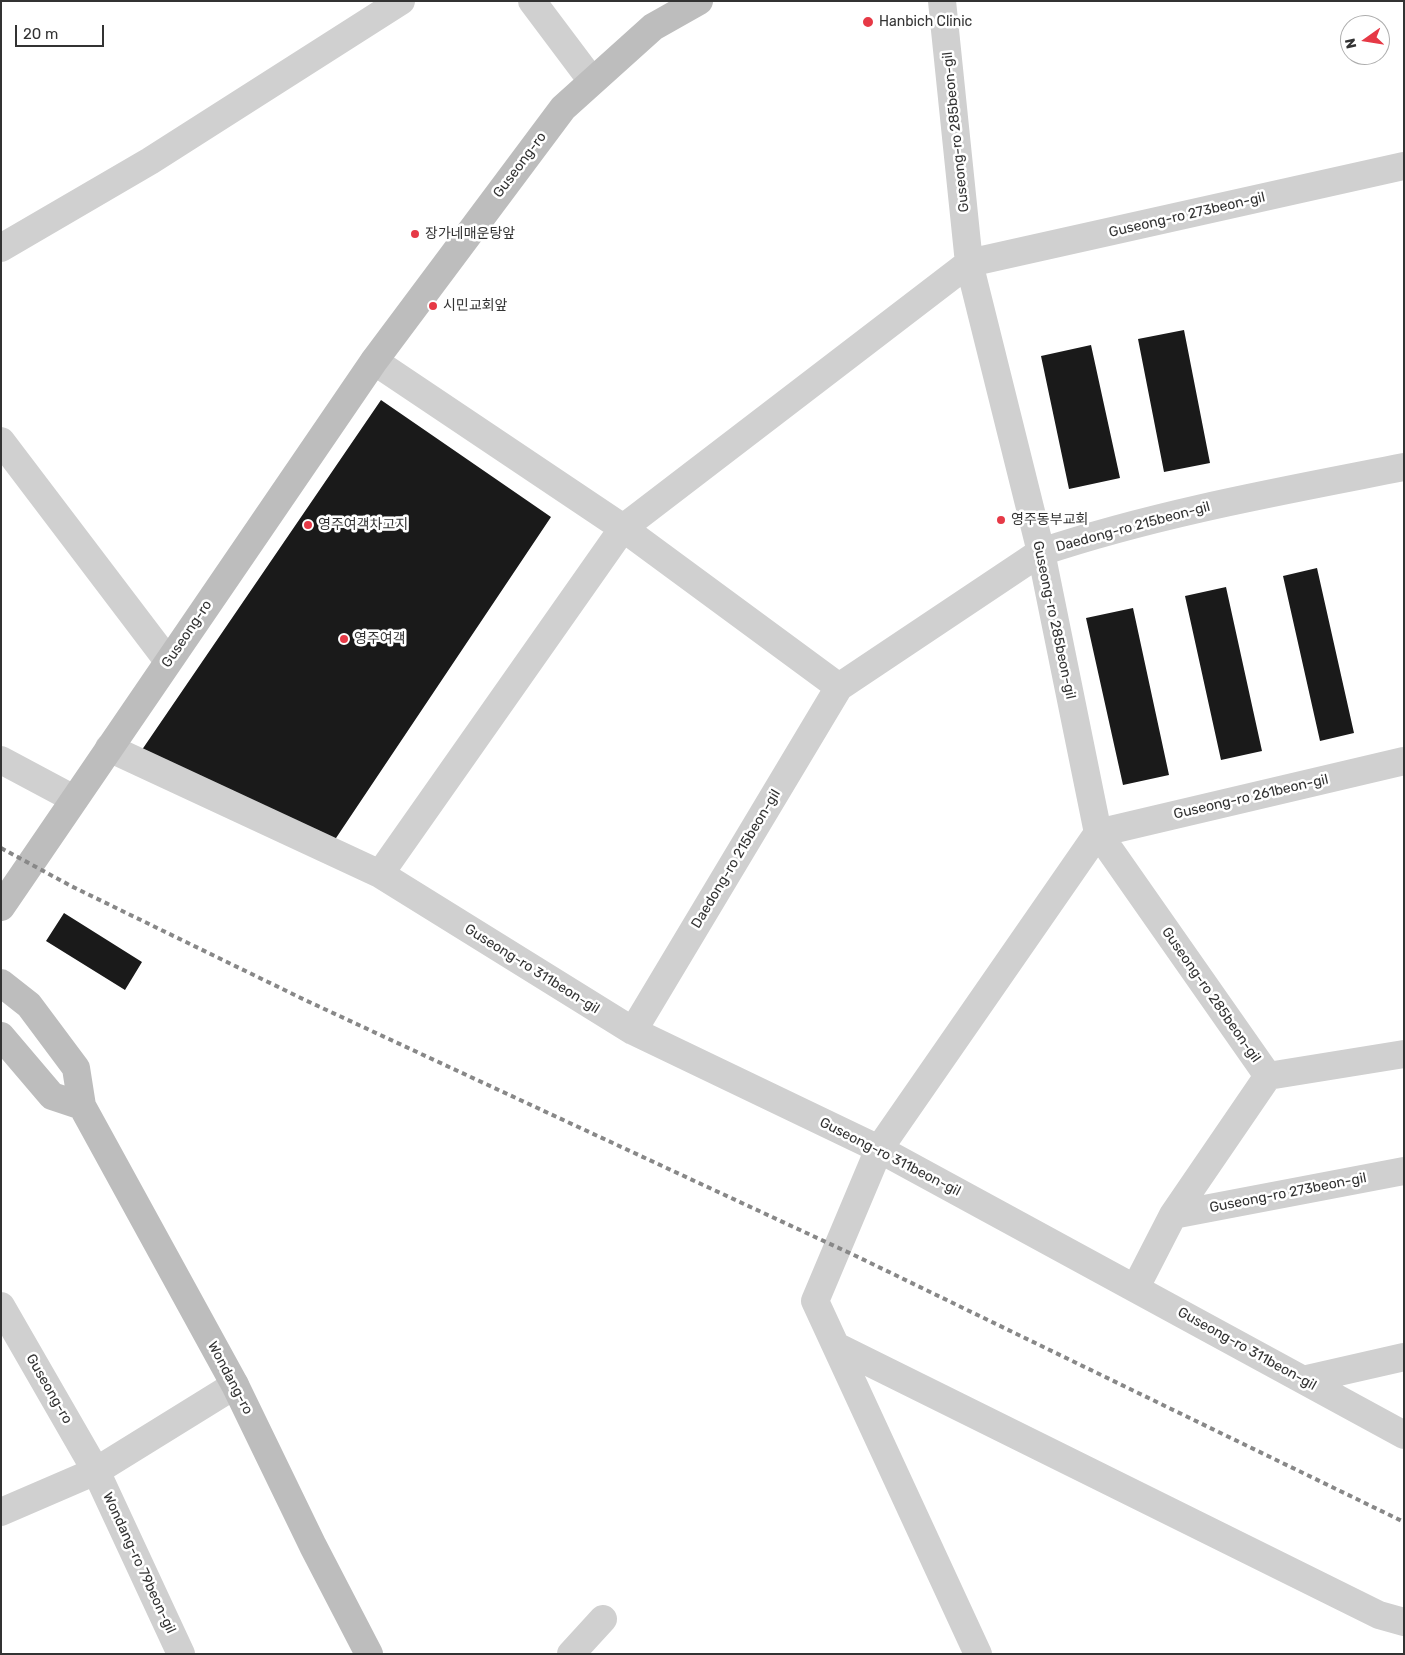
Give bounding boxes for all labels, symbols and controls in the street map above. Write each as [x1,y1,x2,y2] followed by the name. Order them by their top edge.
[879,14,972,30] place label: Hanbich Clinic
[18,15,106,47] scale bar
[861,15,875,29] marker: Hanbich Clinic
[1340,15,1390,65] north arrow
[23,25,58,43] text: 20 m
[1341,36,1360,50] text: N
[939,51,973,213] street label: Guseong-ro 285beon-gil
[490,129,550,201] street label: Guseong-ro
[1107,189,1267,241] street label: Guseong-ro 273beon-gil
[425,226,515,242] place label: 장가네매운탕앞
[409,228,421,240] marker: 장가네매운탕앞
[443,298,507,314] place label: 시민교회앞
[427,300,439,312] marker: 시민교회앞
[1054,498,1212,556] street label: Daedong-ro 215beon-gil
[1011,512,1088,528] place label: 영주동부교회
[995,514,1007,526] marker: 영주동부교회
[318,517,408,533] place label: 영주여객차고지
[302,519,314,531] marker: 영주여객차고지
[1029,539,1079,701] street label: Guseong-ro 285beon-gil
[158,597,216,671] street label: Guseong-ro
[354,631,406,647] place label: 영주여객
[338,633,350,645] marker: 영주여객
[1172,771,1330,823] street label: Guseong-ro 261beon-gil
[688,787,784,931] street label: Daedong-ro 215beon-gil
[461,921,603,1017] street label: Guseong-ro 311beon-gil
[1158,924,1264,1066] street label: Guseong-ro 285beon-gil
[817,1114,963,1200] street label: Guseong-ro 311beon-gil
[1208,1170,1368,1216] street label: Guseong-ro 273beon-gil
[1175,1304,1319,1394] street label: Guseong-ro 311beon-gil
[204,1339,256,1417] street label: Wondang-ro
[22,1351,76,1427] street label: Guseong-ro
[99,1490,179,1636] street label: Wondang-ro 79beon-gil

